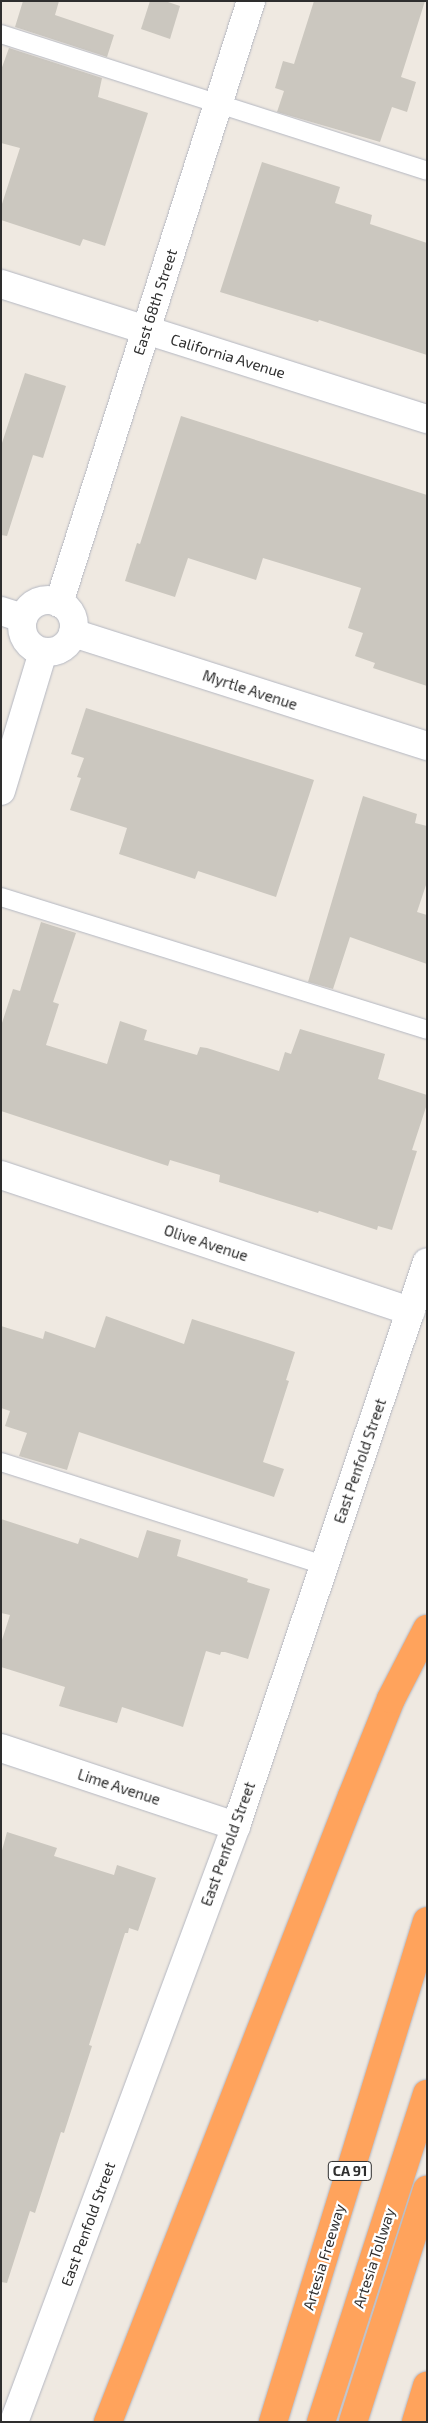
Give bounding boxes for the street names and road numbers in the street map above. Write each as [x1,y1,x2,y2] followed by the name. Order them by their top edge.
[129,247,181,357] street label: East 68th Street
[168,330,288,382] street label: California Avenue
[200,666,300,714] street label: Myrtle Avenue
[162,1221,250,1265] street label: Olive Avenue
[330,1396,390,1526] street label: East Penfold Street
[75,1765,163,1809] street label: Lime Avenue
[197,1779,259,1909] street label: East Penfold Street
[57,2159,119,2289] street label: East Penfold Street
[328,2160,372,2182] road number: CA 91
[299,2202,349,2312] street label: Artesia Freeway
[349,2205,399,2311] street label: Artesia Tollway

